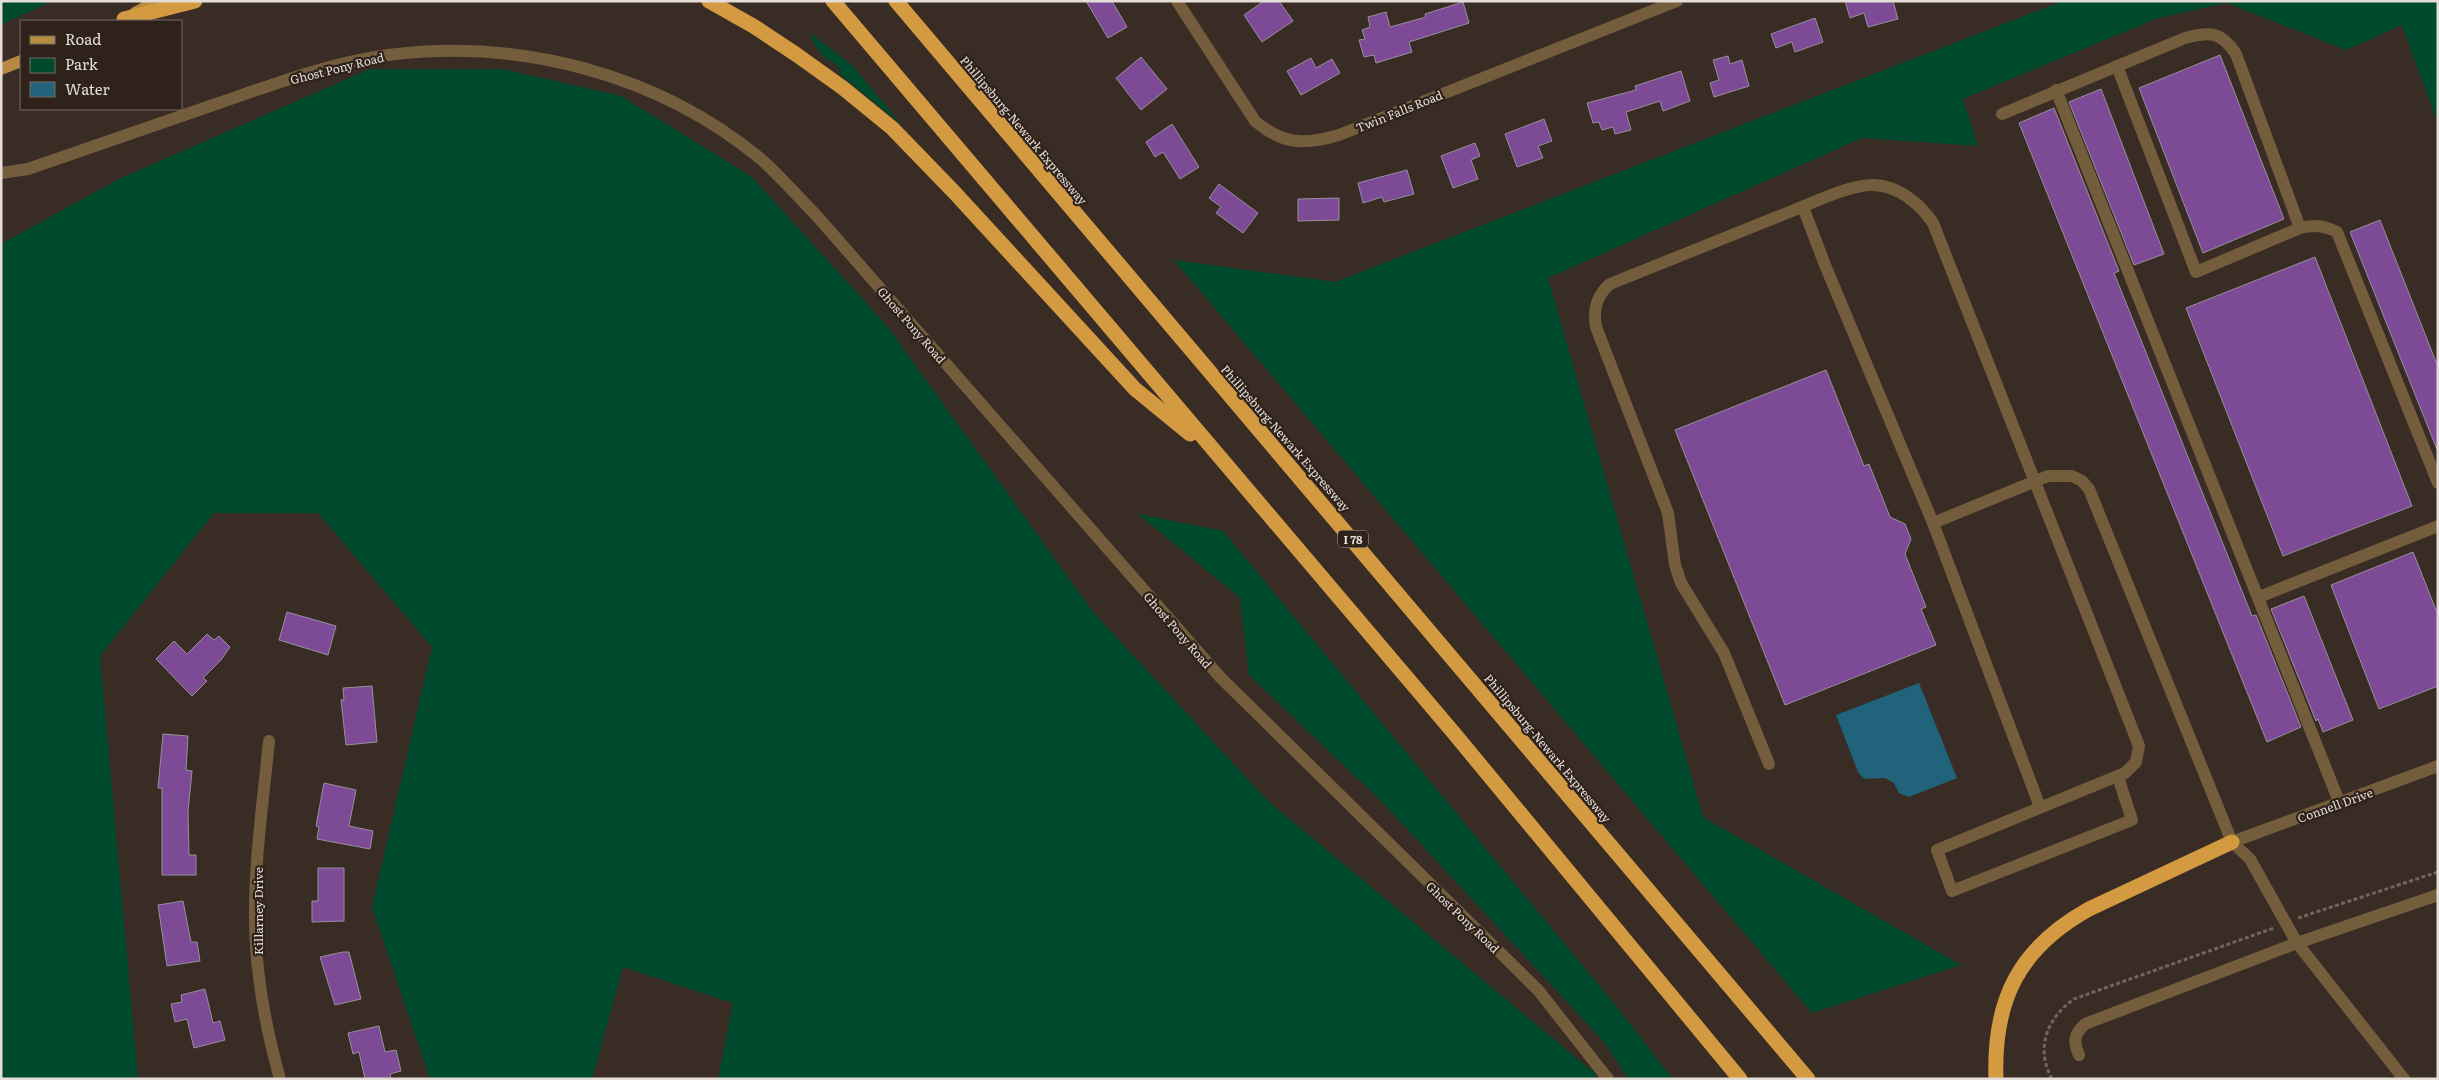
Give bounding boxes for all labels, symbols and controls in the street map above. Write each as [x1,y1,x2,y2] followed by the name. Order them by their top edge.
[20,20,182,110] legend
[65,27,101,50] text: Road
[288,47,386,88] street label: Ghost Pony Road
[65,52,99,75] text: Park
[956,52,1092,208] street label: Phillipsburg-Newark Expressway
[65,77,110,100] text: Water
[1353,85,1446,137] street label: Twin Falls Road
[874,283,951,368] street label: Ghost Pony Road
[1217,361,1355,515] street label: Phillipsburg-Newark Expressway
[1338,530,1368,548] road number: I 78
[1140,588,1217,673] street label: Ghost Pony Road
[1480,670,1616,826] street label: Phillipsburg-Newark Expressway
[2295,783,2375,827] street label: Connell Drive
[249,867,267,955] street label: Killarney Drive
[1422,877,1504,957] street label: Ghost Pony Road

